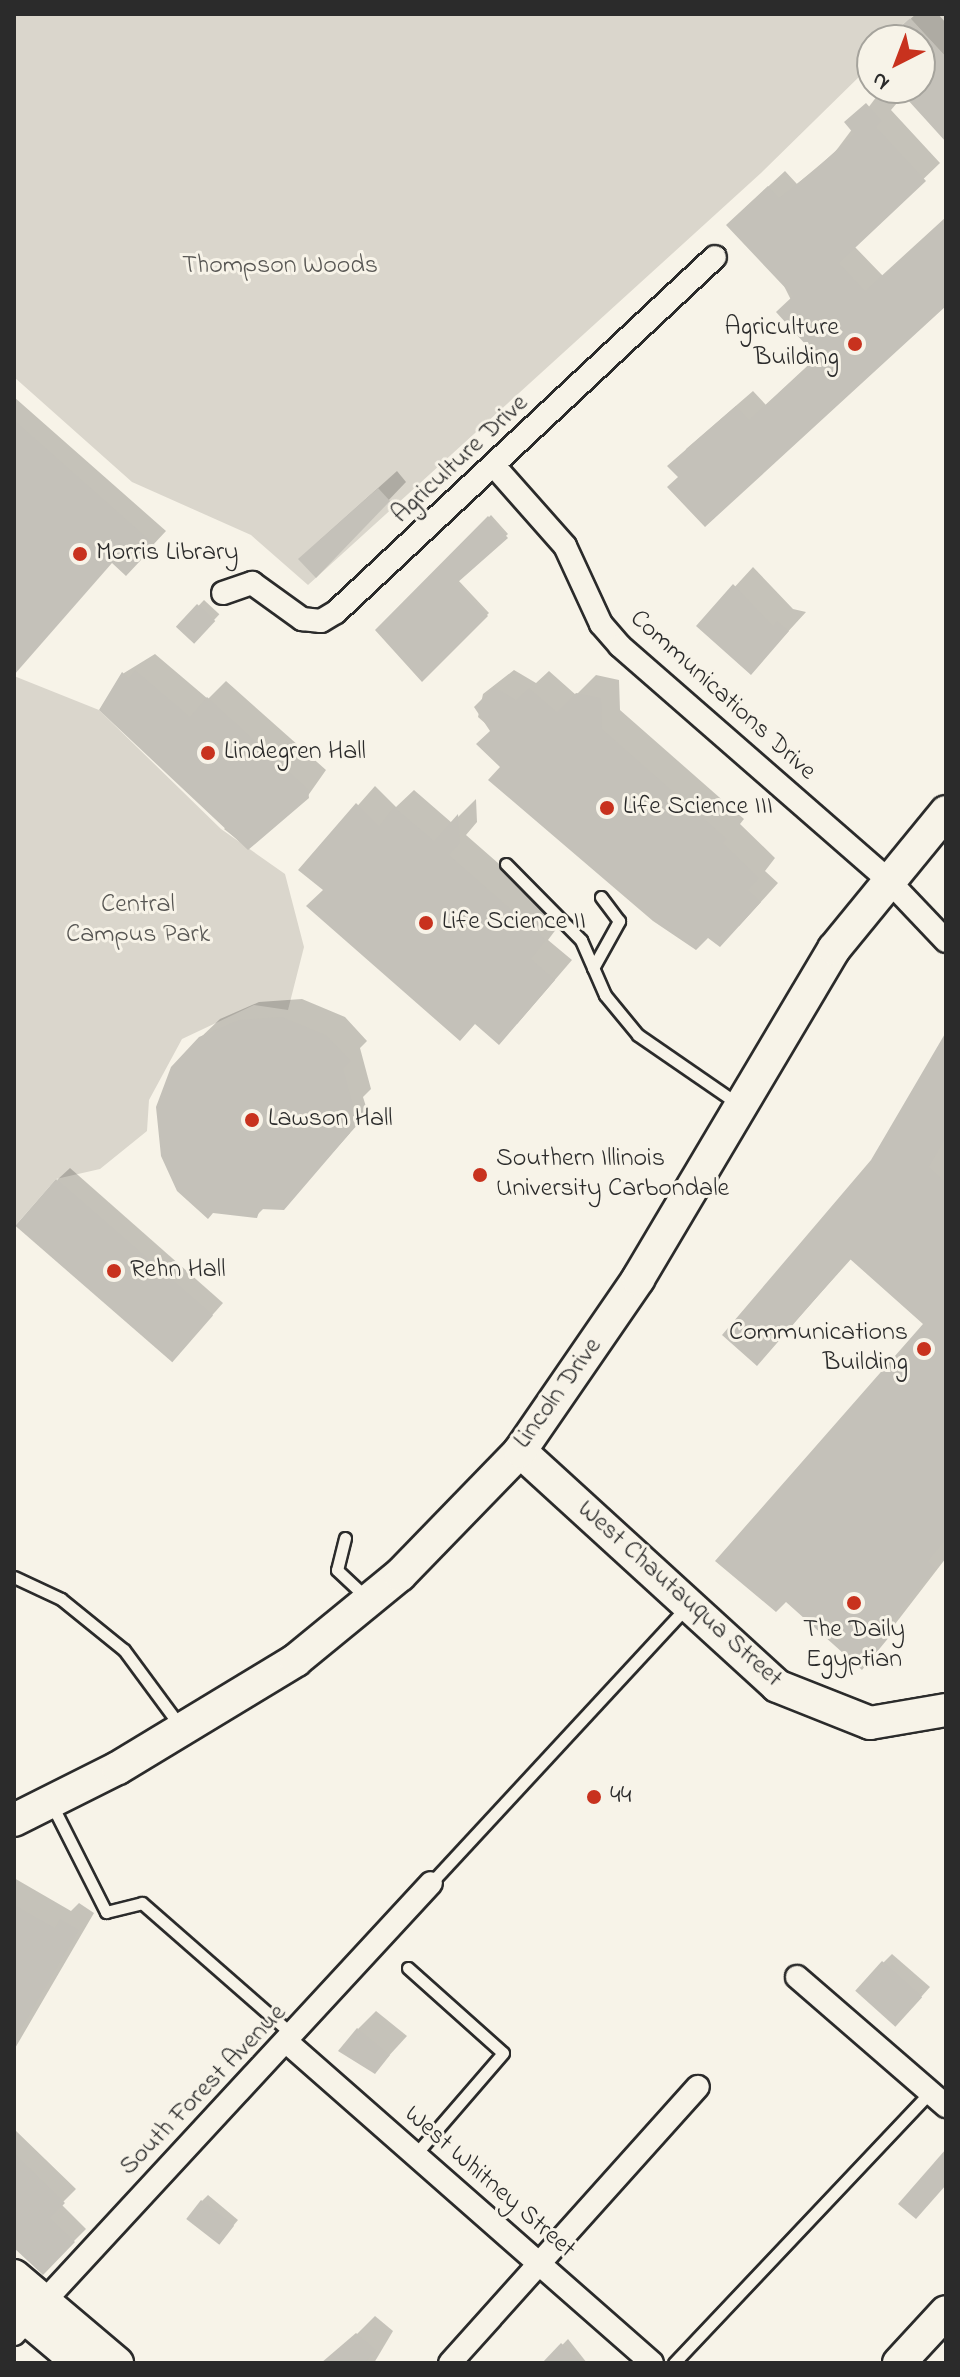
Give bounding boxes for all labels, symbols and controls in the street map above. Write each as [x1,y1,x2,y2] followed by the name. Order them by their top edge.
[856,24,936,104] north arrow
[865,63,898,97] text: N
[182,251,378,283] park label: Thompson Woods
[725,313,839,374] place label: Agriculture Building
[846,335,864,353] marker: Agriculture Building
[386,389,536,531] street label: Agriculture Drive
[96,538,238,570] place label: Morris Library
[71,545,89,563] marker: Morris Library
[622,604,822,788] street label: Communications Drive
[224,737,366,769] place label: Lindegren Hall
[199,744,217,762] marker: Lindegren Hall
[623,792,773,824] place label: Life Science III
[598,799,616,817] marker: Life Science III
[66,890,210,952] park label: Central Campus Park
[442,907,586,939] place label: Life Science II
[417,914,435,932] marker: Life Science II
[268,1104,393,1136] place label: Lawson Hall
[243,1111,261,1129] marker: Lawson Hall
[496,1144,729,1206] place label: Southern Illinois University Carbondale
[471,1166,489,1184] marker: Southern Illinois University Carbondale
[130,1255,226,1287] place label: Rehn Hall
[105,1262,123,1280] marker: Rehn Hall
[729,1318,908,1380] place label: Communications Building
[508,1332,610,1456] street label: Lincoln Drive
[915,1340,933,1358] marker: Communications Building
[570,1495,788,1695] street label: West Chautauqua Street
[845,1594,863,1612] marker: The Daily Egyptian
[803,1615,905,1676] place label: The Daily Egyptian
[610,1781,631,1813] place label: 44
[585,1788,603,1806] marker: 44
[114,1999,294,2183] street label: South Forest Avenue
[397,2100,581,2266] street label: West Whitney Street

